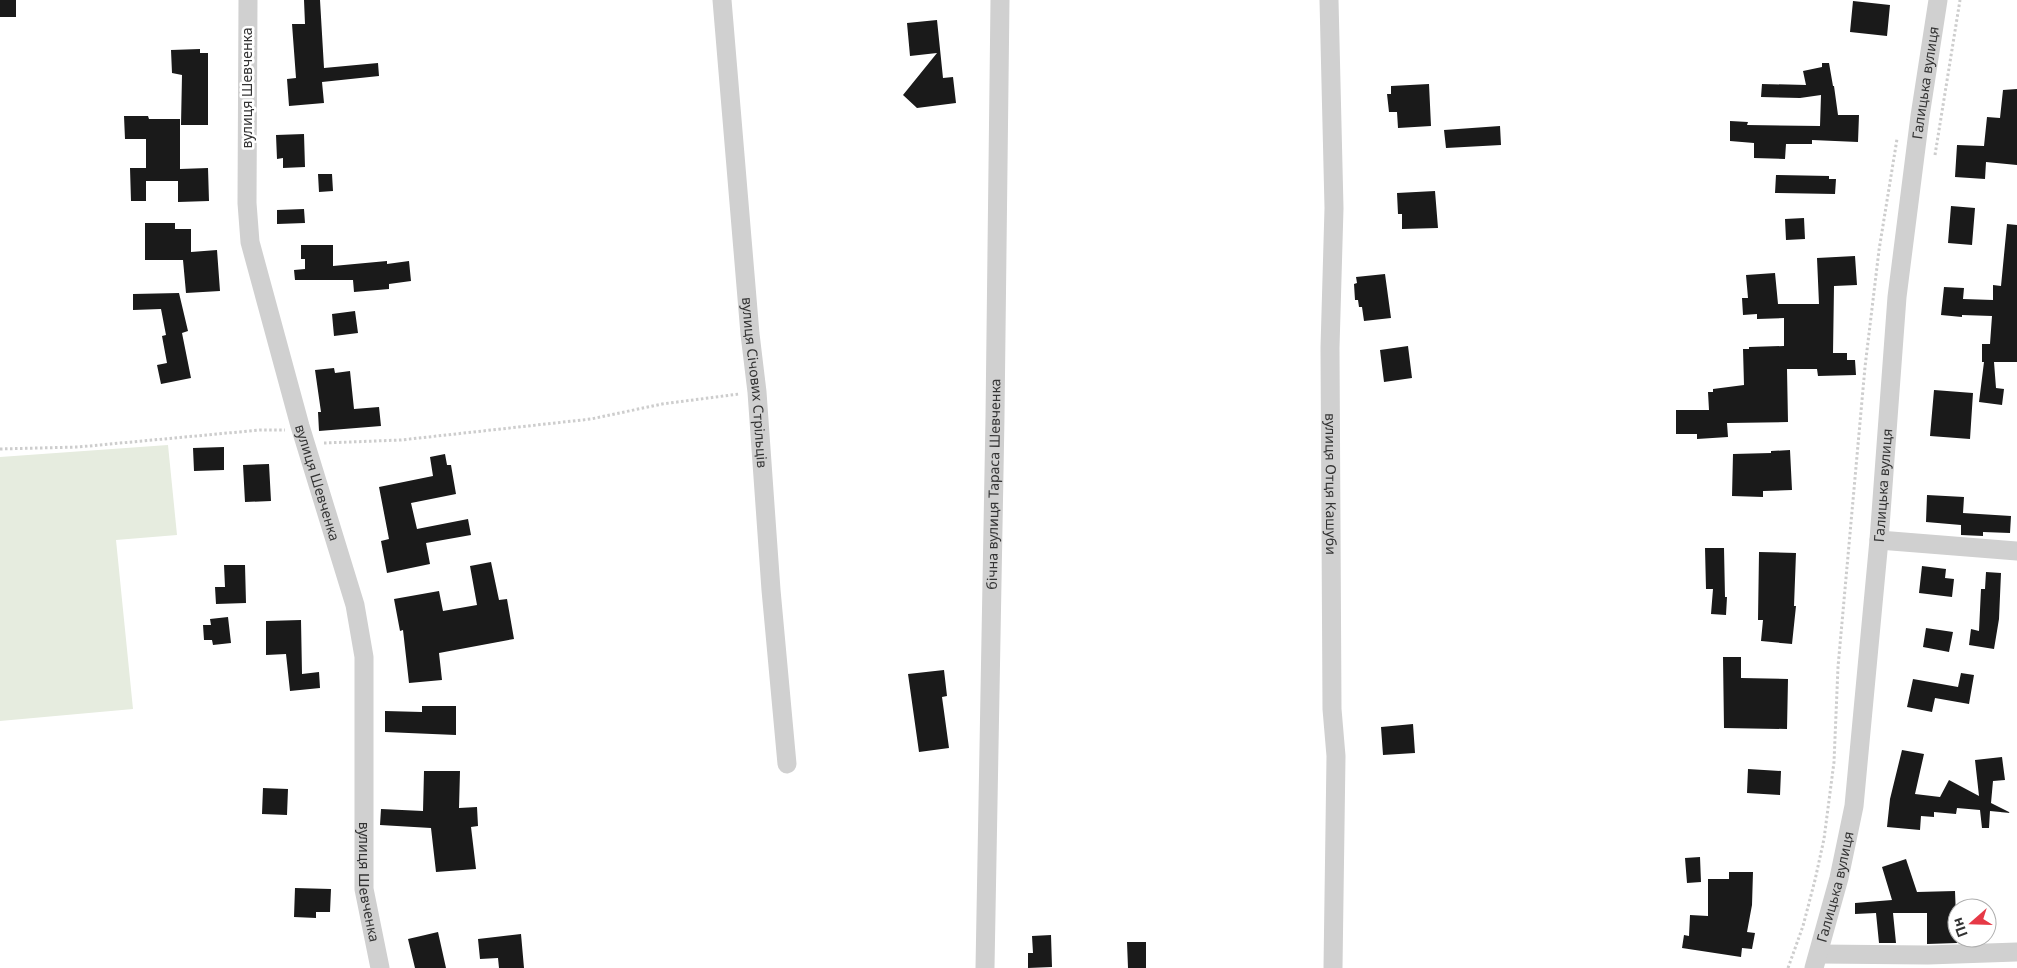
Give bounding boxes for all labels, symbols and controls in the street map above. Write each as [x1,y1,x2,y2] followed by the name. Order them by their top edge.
[1907,25,1943,140] street label: Галицька вулиця
[237,28,256,148] street label: вулиця Шевченка
[738,296,772,469] street label: вулиця Січових Стрільців
[982,378,1004,590] street label: бічна вулиця Тараса Шевченка
[1321,413,1341,555] street label: вулиця Отця Кашуби
[291,422,345,543] street label: вулиця Шевченка
[1869,428,1896,543] street label: Галицька вулиця
[355,822,384,943] street label: вулиця Шевченка
[1812,829,1858,944] street label: Галицька вулиця
[1947,898,1997,948] north arrow
[1947,915,1972,940] text: Пн

